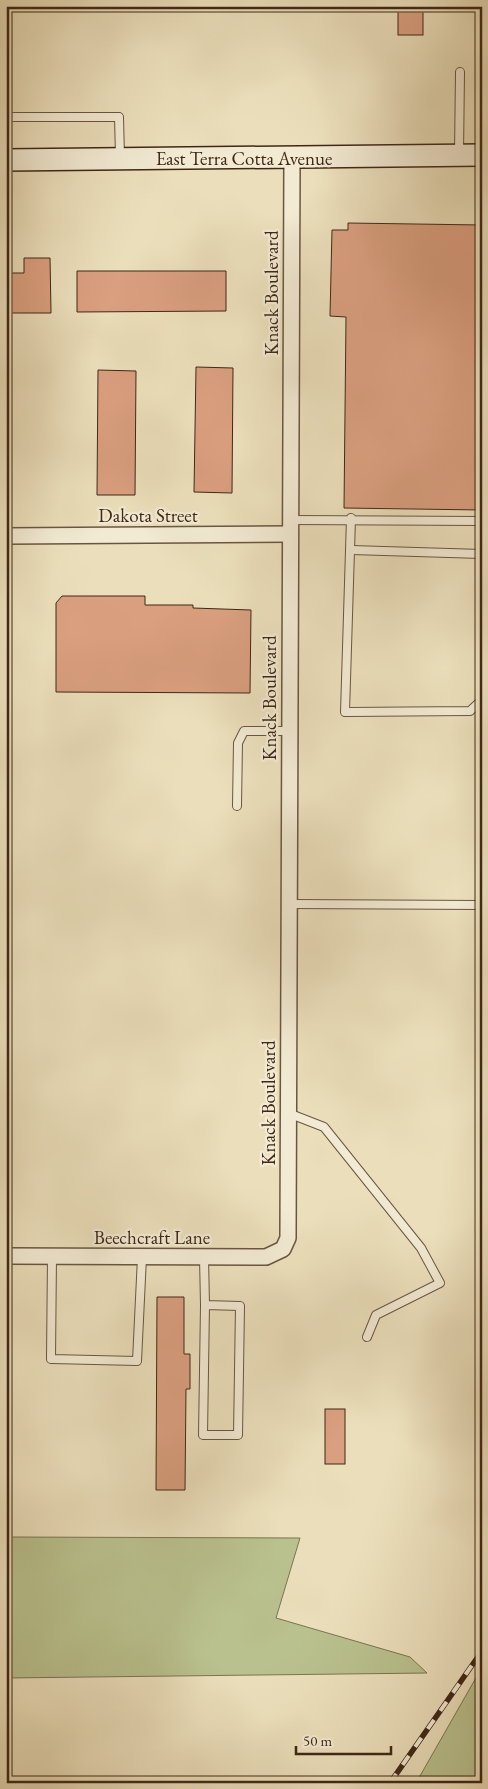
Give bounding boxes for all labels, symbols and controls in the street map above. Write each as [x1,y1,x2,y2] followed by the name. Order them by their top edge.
[156,146,332,171] street label: East Terra Cotta Avenue
[259,230,284,356] street label: Knack Boulevard
[98,503,198,528] street label: Dakota Street
[257,635,282,761] street label: Knack Boulevard
[256,1040,281,1166] street label: Knack Boulevard
[94,1225,210,1250] street label: Beechcraft Lane
[296,1724,390,1756] scale bar
[303,1731,332,1750] text: 50 m

